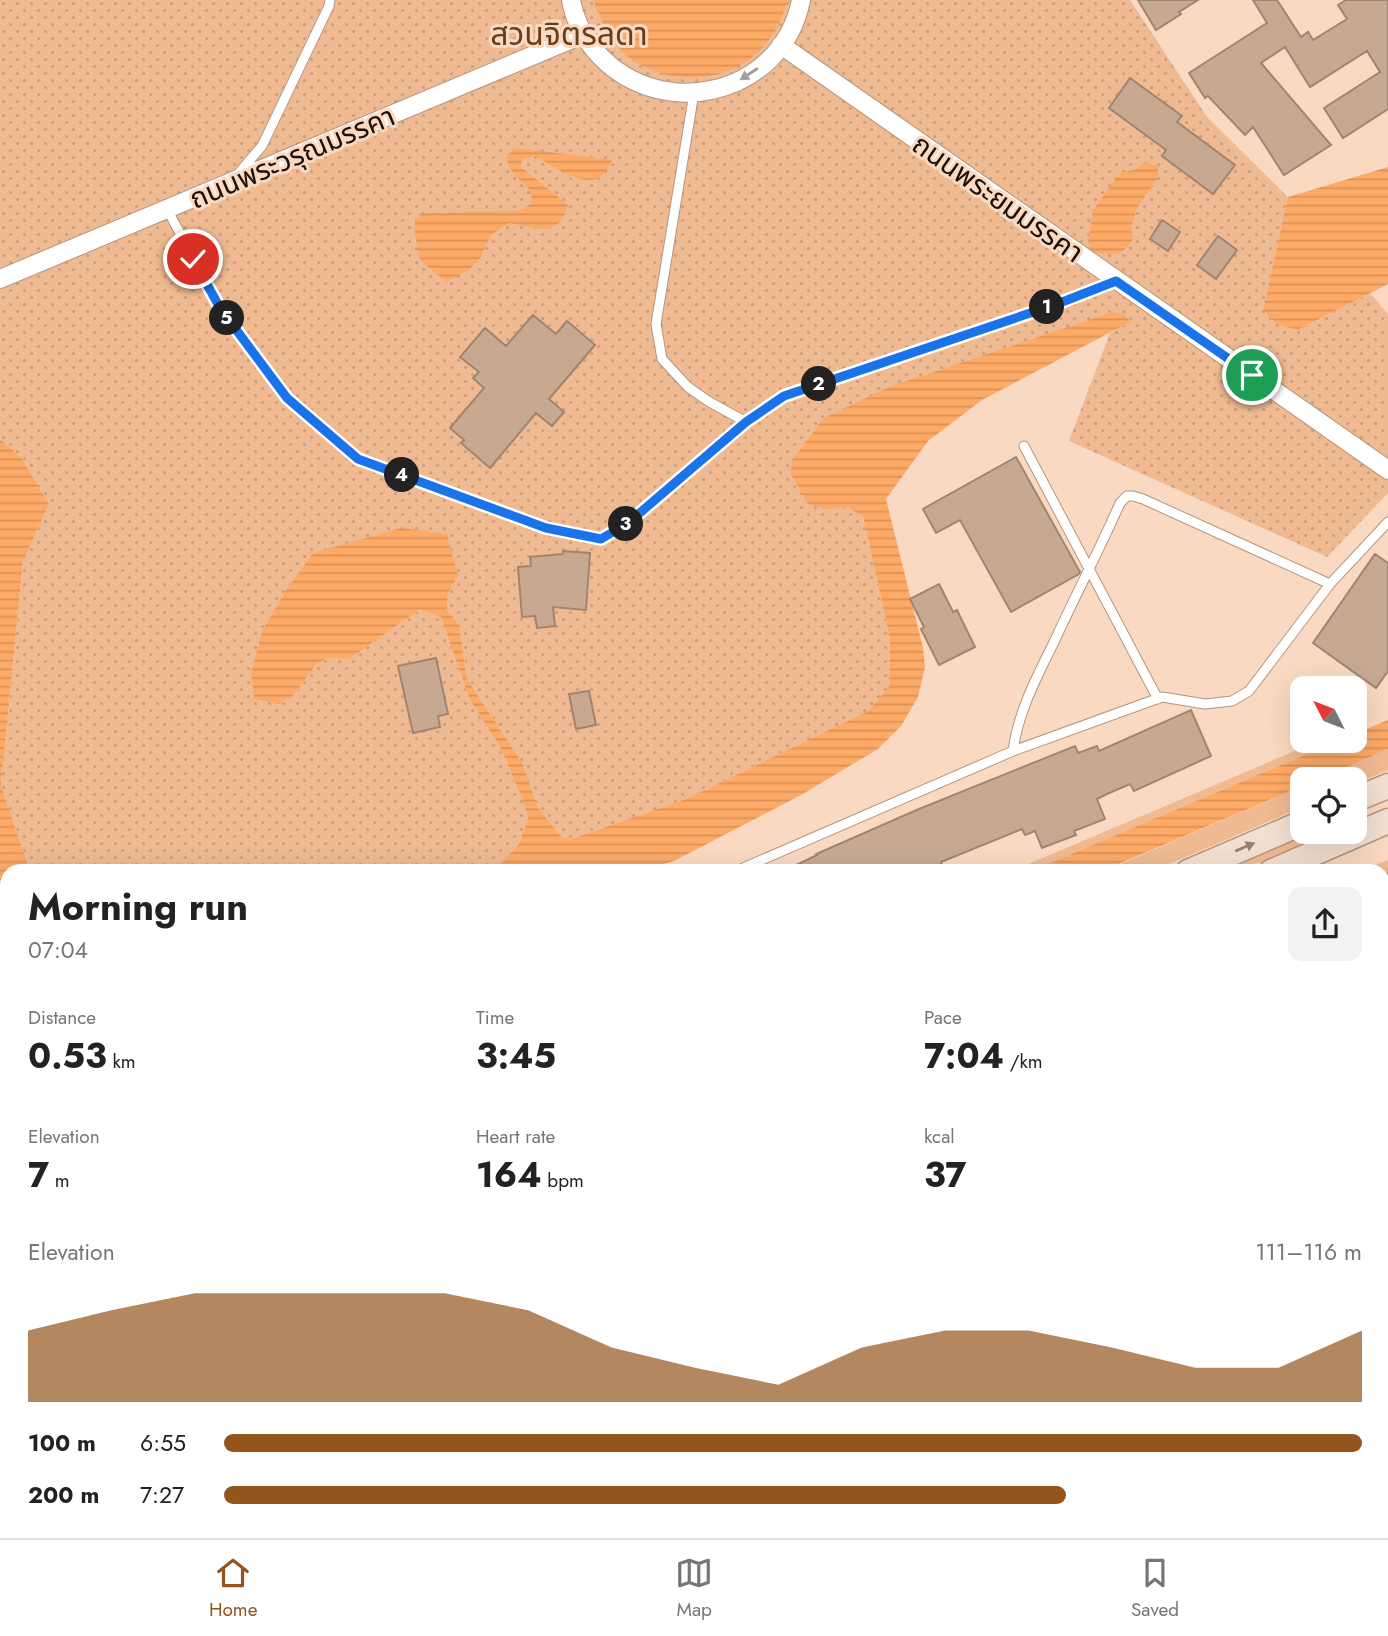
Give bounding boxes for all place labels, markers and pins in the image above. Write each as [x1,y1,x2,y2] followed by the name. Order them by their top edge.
[163,229,223,289] pin
[1030,290,1064,324] pin: 1
[210,300,244,336] pin: 5
[1222,345,1282,405] pin
[802,366,836,402] pin: 2
[384,458,420,492] pin: 4
[608,506,644,542] pin: 3

